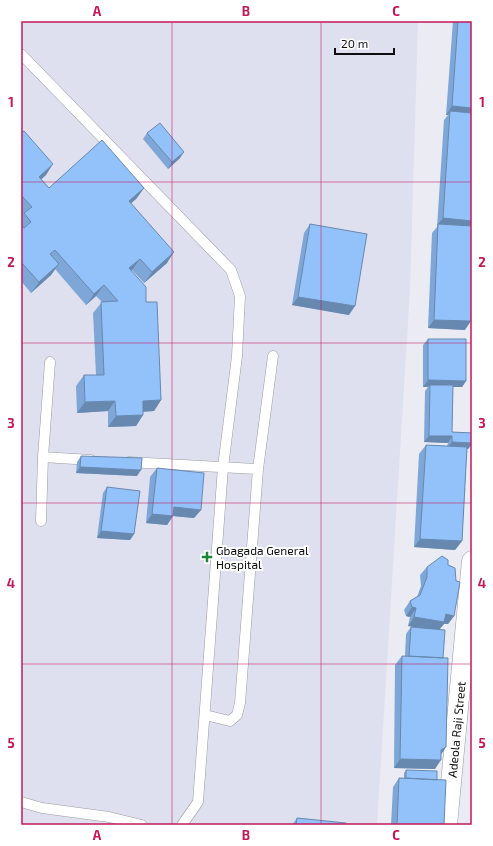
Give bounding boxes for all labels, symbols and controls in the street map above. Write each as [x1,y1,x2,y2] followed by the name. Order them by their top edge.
[93,3,102,19] text: A
[242,3,250,19] text: B
[392,3,400,19] text: C
[335,30,394,56] scale bar
[341,36,368,50] text: 20 m
[8,94,14,110] text: 1
[479,94,485,110] text: 1
[7,254,15,270] text: 2
[478,254,486,270] text: 2
[7,415,15,431] text: 3
[478,415,486,431] text: 3
[216,543,309,571] place label: Gbagada General Hospital
[201,551,213,563] marker: Gbagada General Hospital
[7,575,15,591] text: 4
[478,575,486,591] text: 4
[445,680,468,778] street label: Adeola Raji Street
[7,735,15,751] text: 5
[478,735,486,751] text: 5
[93,827,102,843] text: A
[242,827,250,843] text: B
[392,827,400,843] text: C

